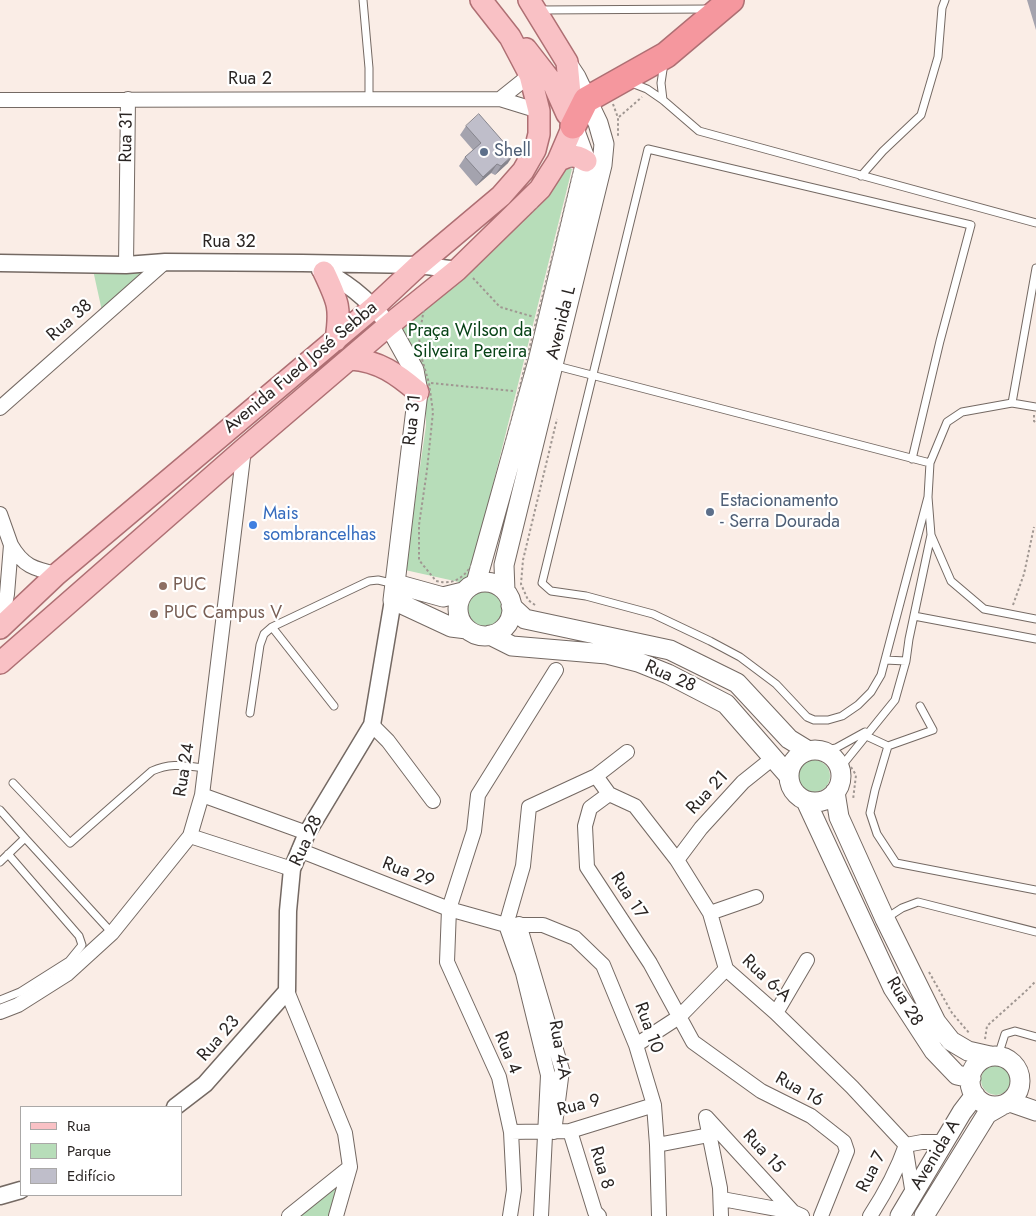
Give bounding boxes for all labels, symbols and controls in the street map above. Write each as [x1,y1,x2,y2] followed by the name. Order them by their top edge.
[228,69,272,91] street label: Rua 2
[116,111,138,163] street label: Rua 31
[494,141,531,163] place label: Shell
[478,146,490,158] marker: Shell
[202,232,256,254] street label: Rua 32
[543,284,581,362] street label: Avenida L
[43,295,97,347] street label: Rua 38
[220,297,382,439] street label: Avenida Fued José Sebba
[408,321,532,364] park label: Praça Wilson da Silveira Pereira
[400,393,426,447] street label: Rua 31
[720,491,840,534] place label: Estacionamento - Serra Dourada
[263,504,376,546] place label: Mais sombrancelhas
[704,506,716,518] marker: Estacionamento - Serra Dourada
[247,519,259,531] marker: Mais sombrancelhas
[173,575,206,597] place label: PUC
[157,580,169,592] marker: PUC
[164,603,282,625] place label: PUC Campus V
[148,608,160,620] marker: PUC Campus V
[641,656,699,698] street label: Rua 28
[170,741,200,799] street label: Rua 24
[682,767,734,819] street label: Rua 21
[286,812,328,870] street label: Rua 28
[379,853,437,893] street label: Rua 29
[605,869,651,923] street label: Rua 17
[737,951,795,1007] street label: Rua 6-A
[881,973,927,1031] street label: Rua 28
[629,1000,667,1056] street label: Rua 10
[193,1012,245,1066] street label: Rua 23
[543,1019,575,1081] street label: Rua 4-A
[489,1029,525,1077] street label: Rua 4
[771,1068,827,1112] street label: Rua 16
[555,1090,603,1122] street label: Rua 9
[20,1106,182,1196] legend
[67,1115,91,1137] text: Rua
[907,1116,965,1194] street label: Avenida A
[737,1126,789,1178] street label: Rua 15
[67,1140,111,1162] text: Parque
[584,1144,618,1192] street label: Rua 8
[853,1148,891,1196] street label: Rua 7
[67,1165,115,1187] text: Edifício

